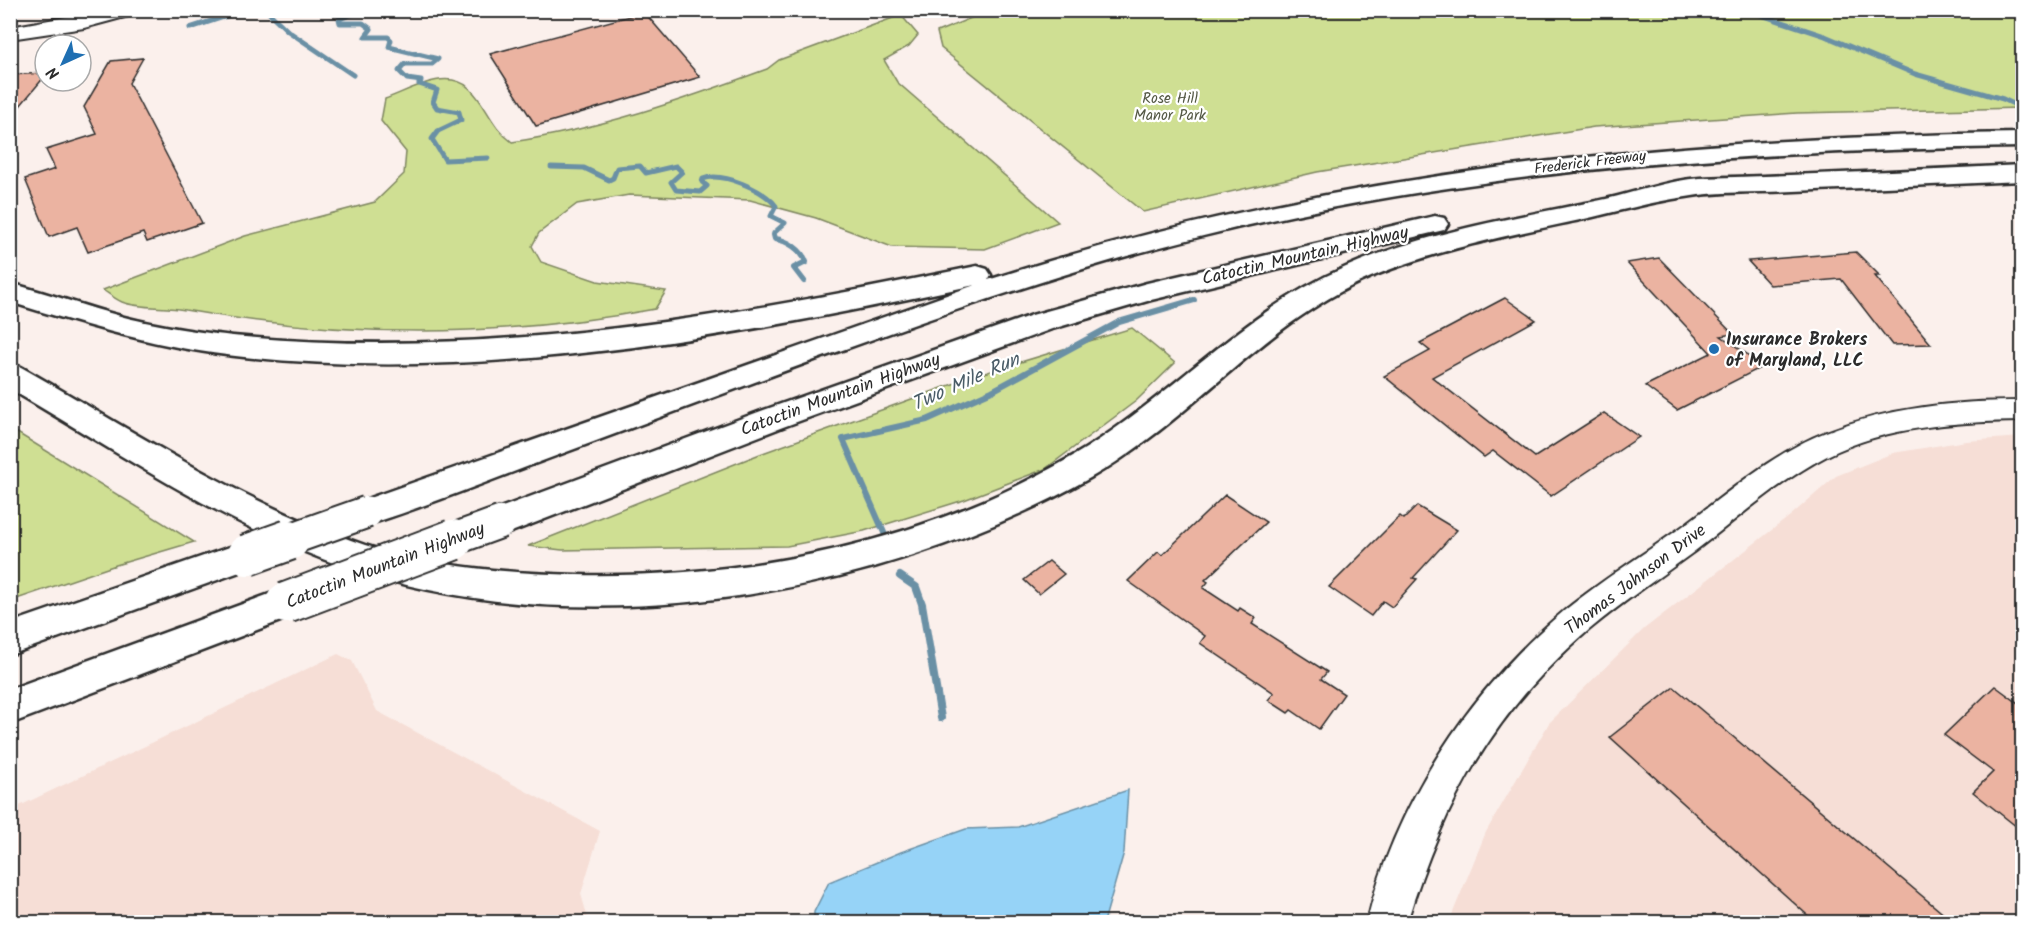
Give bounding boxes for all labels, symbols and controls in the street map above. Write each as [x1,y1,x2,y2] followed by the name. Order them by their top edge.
[33,33,93,93] north arrow
[41,60,66,85] text: N
[1134,87,1207,128] park label: Rose Hill Manor Park
[1533,144,1648,182] street label: Frederick Freeway
[1199,218,1412,294] street label: Catoctin Mountain Highway
[1726,326,1868,376] place label: Insurance Brokers of Maryland, LLC
[1707,342,1721,356] marker: Insurance Brokers of Maryland, LLC
[906,344,1026,421] water label: Two Mile Run
[736,346,945,445] street label: Catoctin Mountain Highway
[282,515,490,618] street label: Catoctin Mountain Highway
[1559,517,1713,643] street label: Thomas Johnson Drive

